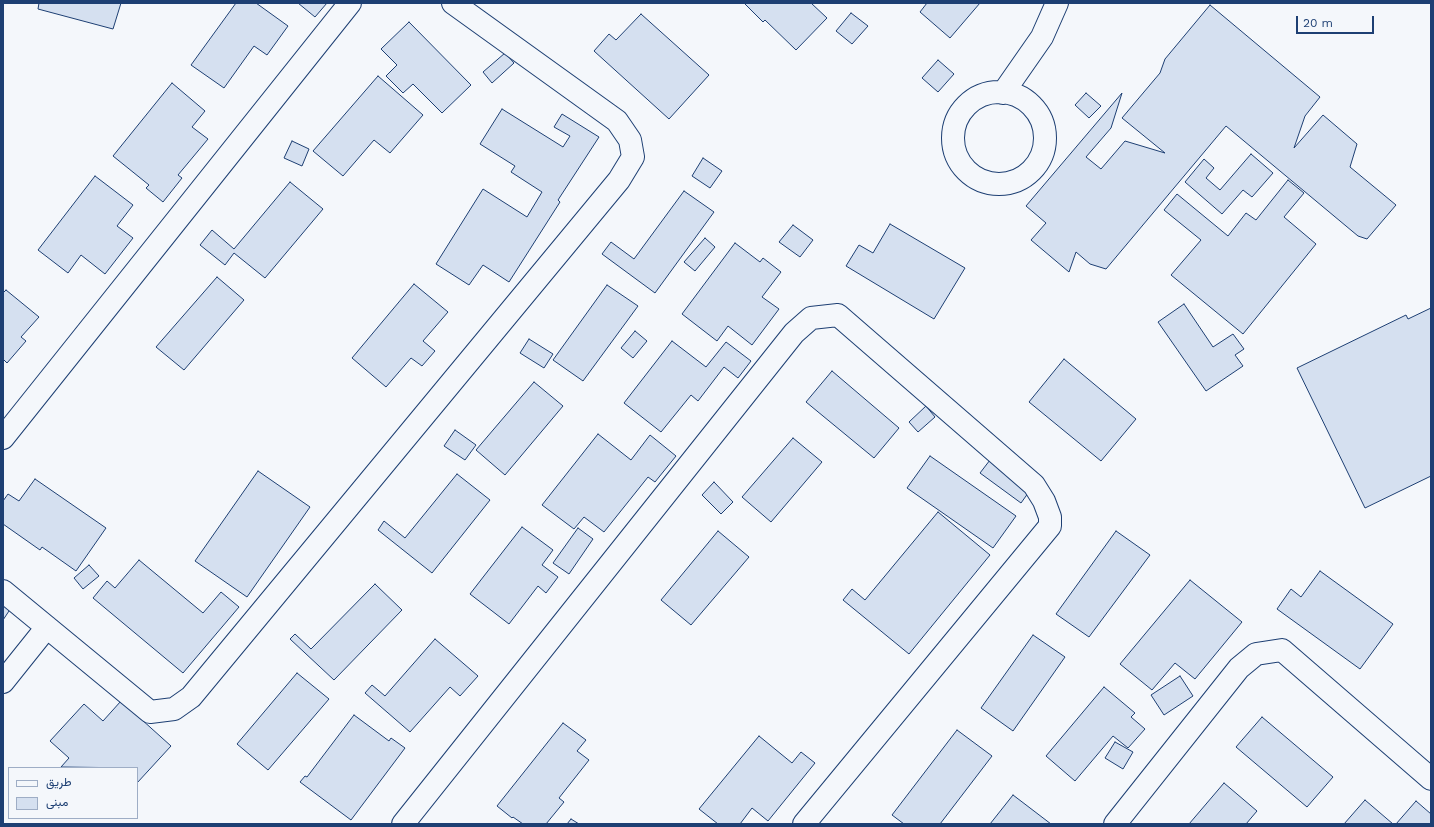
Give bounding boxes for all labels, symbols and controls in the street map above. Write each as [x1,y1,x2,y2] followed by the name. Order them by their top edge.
[1298,8,1376,34] scale bar
[1303,16,1333,30] text: 20 m
[8,767,138,819] legend
[46,775,71,789] text: طريق
[46,795,68,809] text: مبنى

